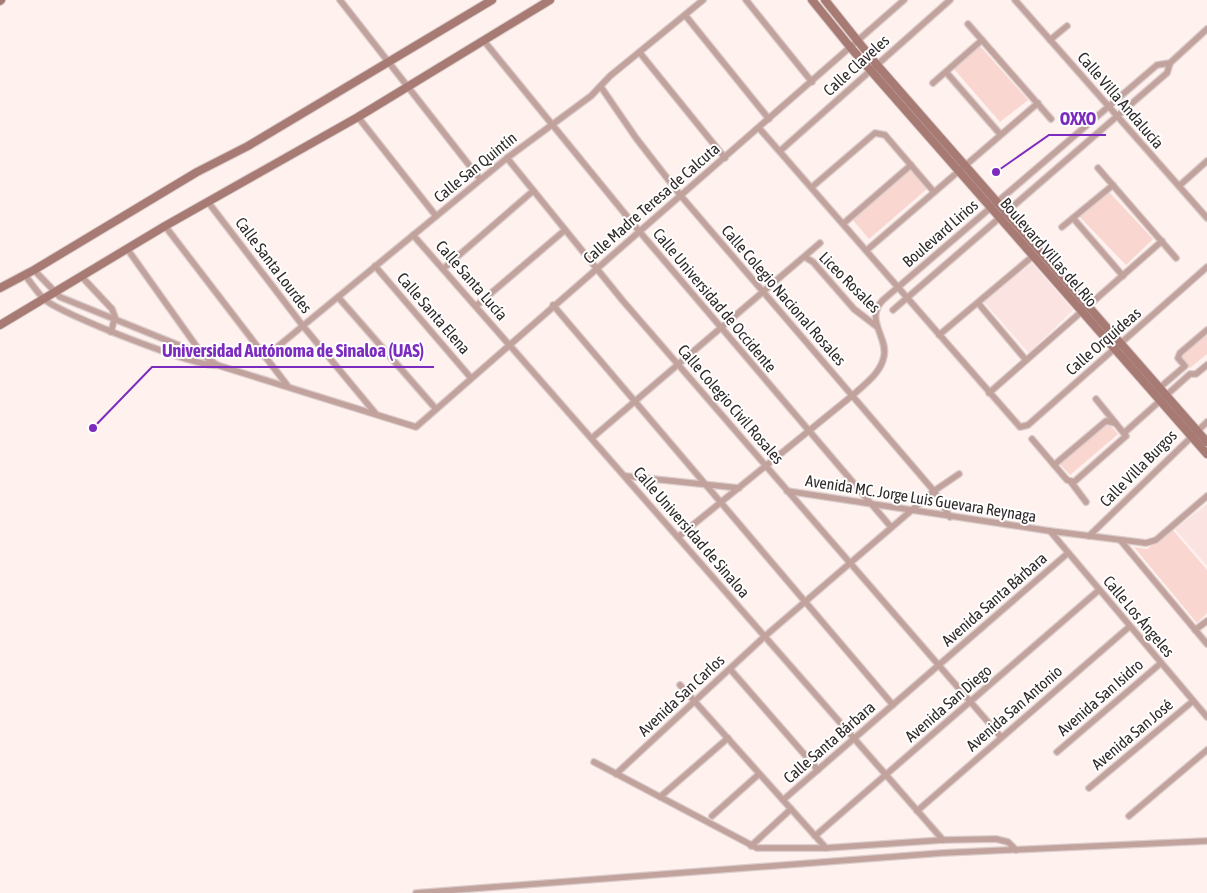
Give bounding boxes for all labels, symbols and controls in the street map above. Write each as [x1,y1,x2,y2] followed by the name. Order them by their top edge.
[820,31,893,99] street label: Calle Claveles
[1074,48,1168,152] street label: Calle Villa Andalucía
[1049,102,1106,135] callout: OXXO
[1060,108,1096,129] text: OXXO
[430,128,520,206] street label: Calle San Quintín
[579,139,723,267] street label: Calle Madre Teresa de Calcuta
[997,194,1101,310] street label: Boulevard Villas del Río
[899,195,982,271] street label: Boulevard Lirios
[232,214,316,317] street label: Calle Santa Lourdes
[717,221,850,370] street label: Calle Colegio Nacional Rosales
[650,224,780,376] street label: Calle Universidad de Occidente
[433,237,511,323] street label: Calle Santa Lucía
[816,248,884,316] street label: Liceo Rosales
[394,269,474,357] street label: Calle Santa Elena
[1062,303,1145,379] street label: Calle Orquídeas
[152,334,434,367] callout: Universidad Autónoma de Sinaloa (UAS)
[162,340,424,361] text: Universidad Autónoma de Sinaloa (UAS)
[674,341,788,468] street label: Calle Colegio Civil Rosales
[1096,426,1181,511] street label: Calle Villa Burgos
[630,463,754,601] street label: Calle Universidad de Sinaloa
[804,471,1038,526] street label: Avenida MC. Jorge Luis Guevara Reynaga
[938,549,1050,649] street label: Avenida Santa Bárbara
[1099,572,1178,661] street label: Calle Los Ángeles
[634,650,728,739] street label: Avenida San Carlos
[1054,655,1146,739] street label: Avenida San Isidro
[901,661,995,746] street label: Avenida San Diego
[962,662,1066,754] street label: Avenida San Antonio
[1088,695,1176,773] street label: Avenida San José
[780,697,878,787] street label: Calle Santa Bárbara

